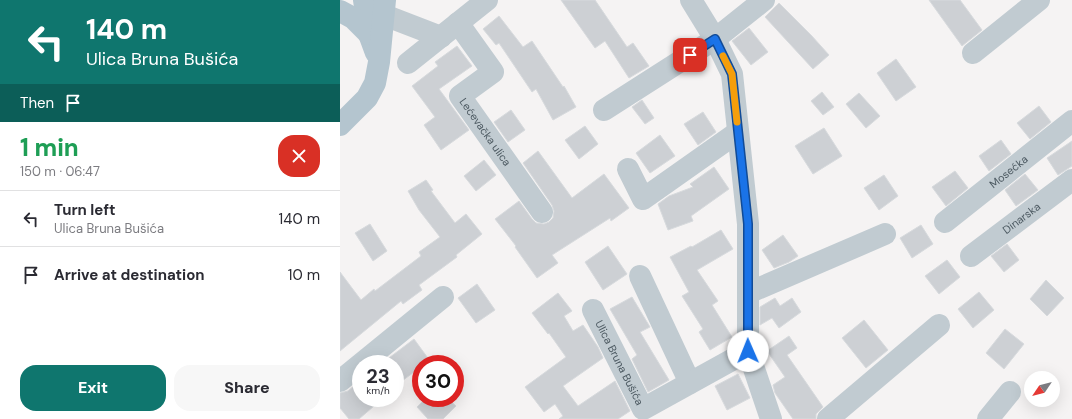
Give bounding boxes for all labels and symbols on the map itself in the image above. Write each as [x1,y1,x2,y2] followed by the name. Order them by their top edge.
[673,38,707,72] pin
[457,95,514,169] street label: Lećevačka ulica
[986,152,1031,191] street label: Mosećka
[1000,199,1043,237] street label: Dinarska
[592,318,647,407] street label: Ulica Bruna Bušića
[727,330,769,372] position arrow
[412,355,464,407] speed limit sign: 30
[1024,371,1060,407] north arrow

